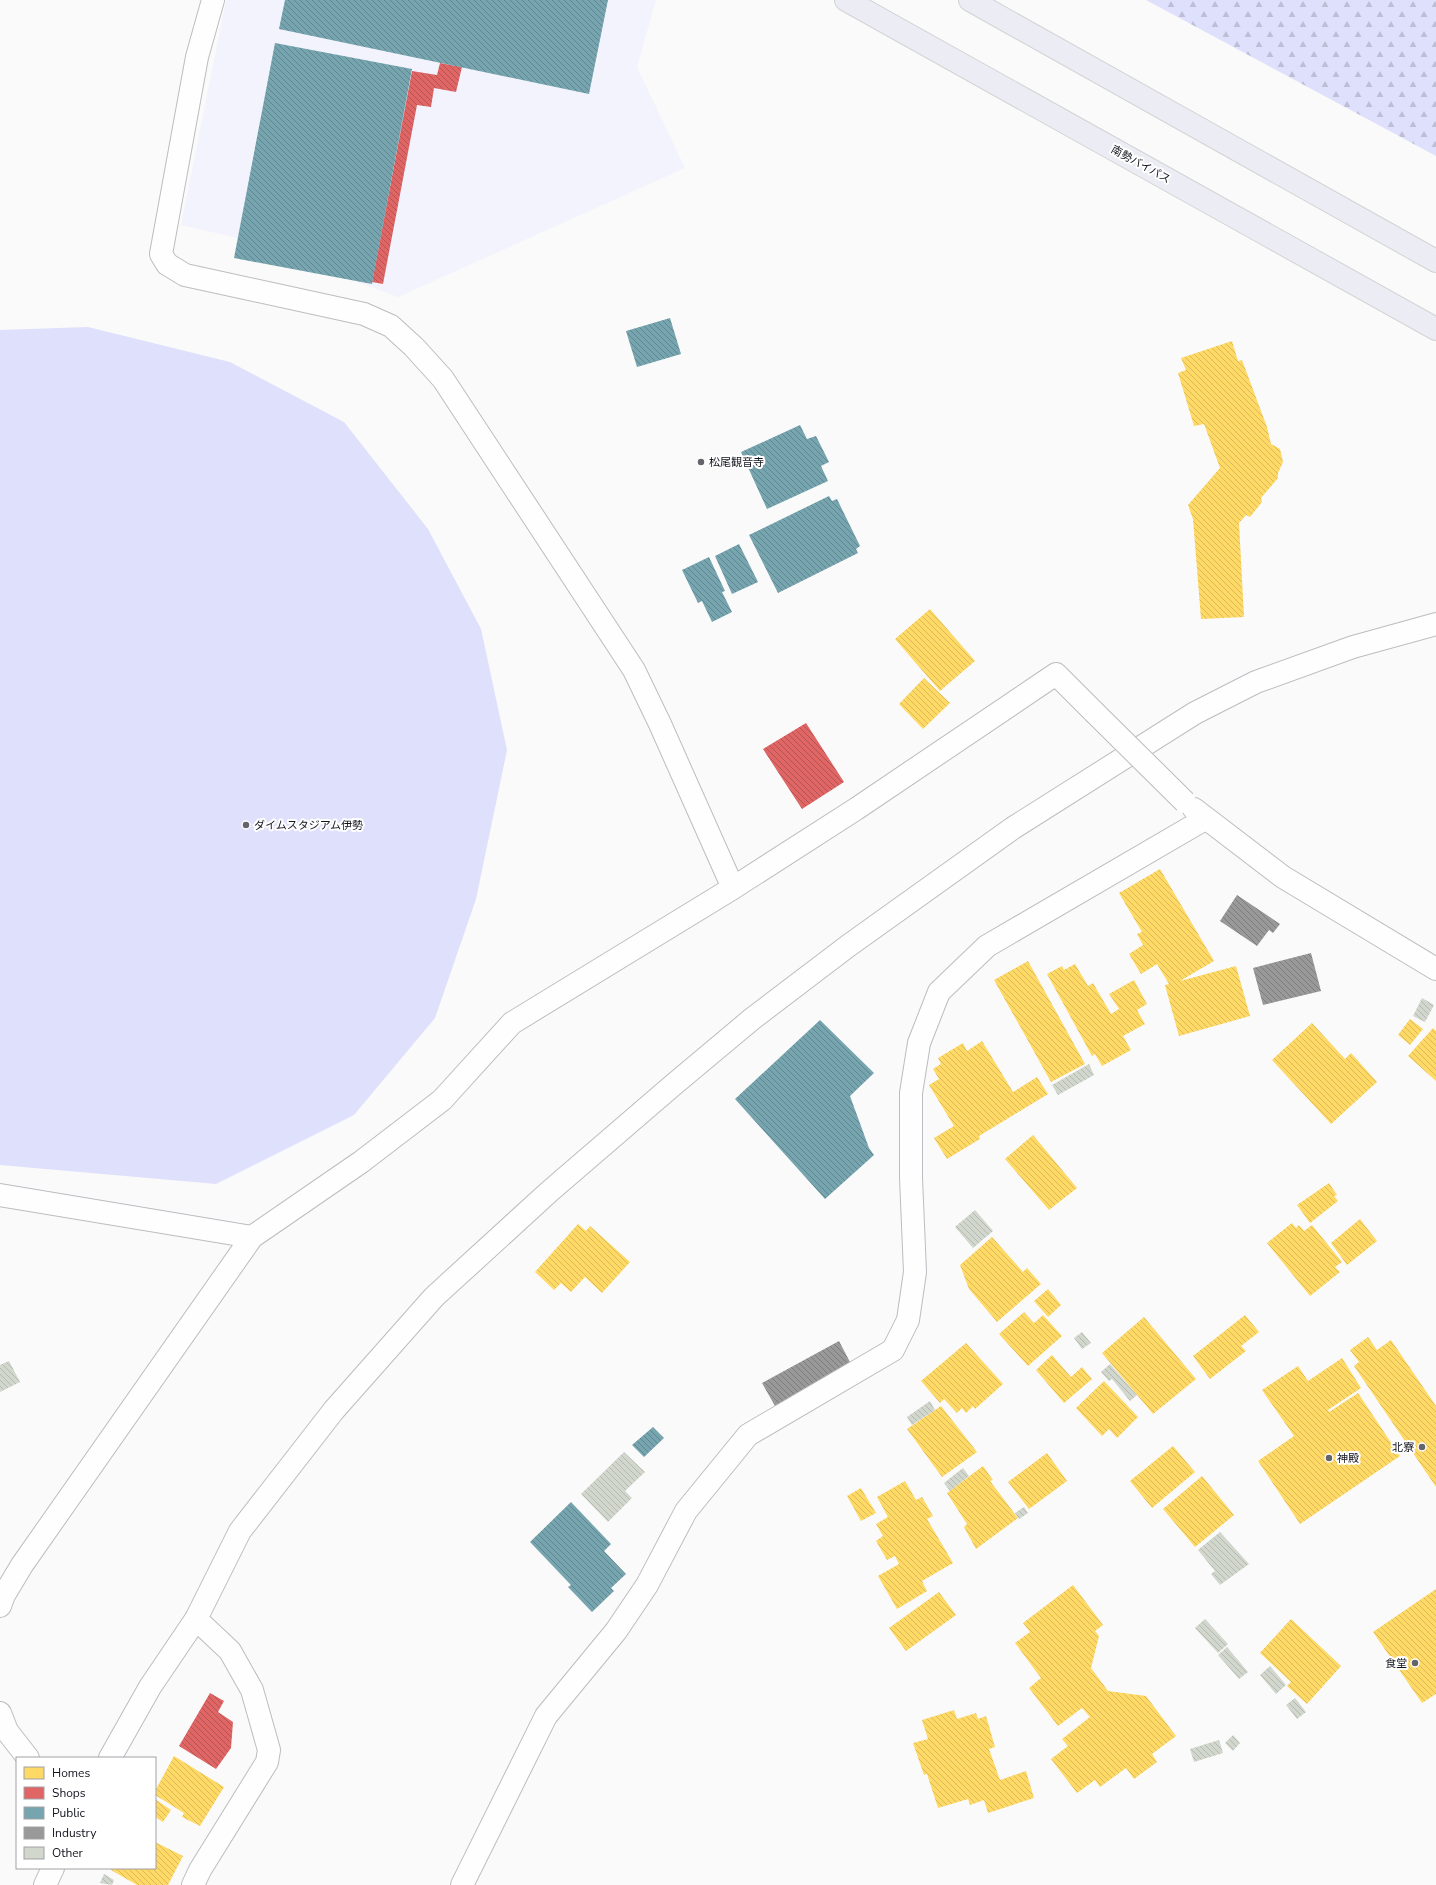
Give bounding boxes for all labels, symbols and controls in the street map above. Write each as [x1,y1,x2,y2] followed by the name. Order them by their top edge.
[1108,142,1173,187] street label: 南勢バイパス
[709,455,764,470] place label: 松尾観音寺
[696,457,706,467] marker: 松尾観音寺
[254,818,363,833] place label: ダイムスタジアム伊勢
[241,820,251,830] marker: ダイムスタジアム伊勢
[1392,1440,1414,1455] place label: 北寮
[1417,1442,1427,1452] marker: 北寮
[1337,1451,1359,1466] place label: 神殿
[1324,1453,1334,1463] marker: 神殿
[1385,1656,1407,1671] place label: 食堂
[1410,1658,1420,1668] marker: 食堂
[16,1757,156,1869] legend
[52,1765,90,1781] text: Homes
[52,1785,86,1801] text: Shops
[52,1805,86,1821] text: Public
[52,1825,97,1841] text: Industry
[52,1845,84,1861] text: Other

